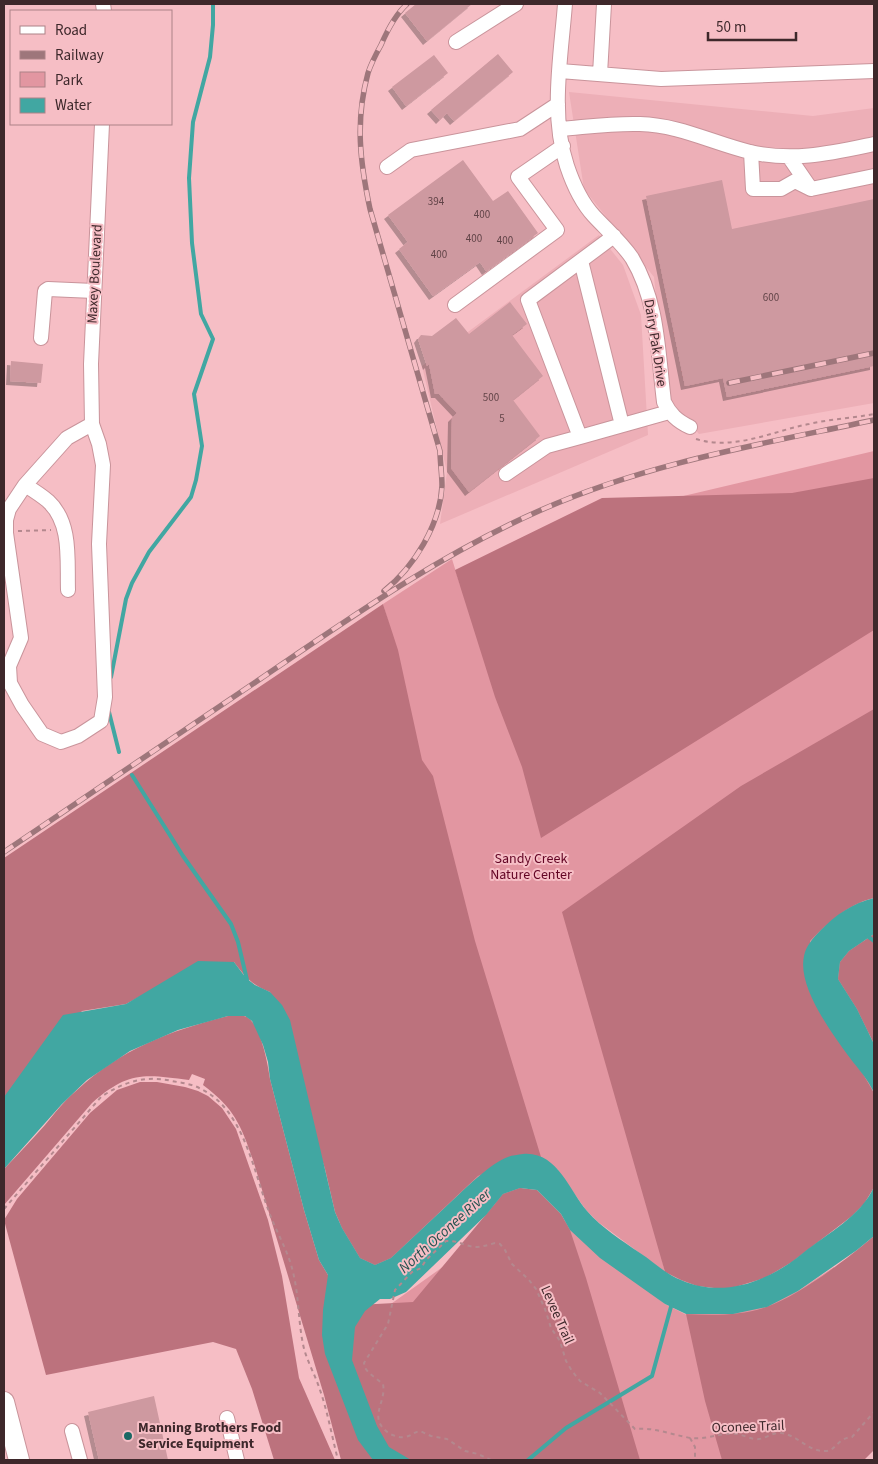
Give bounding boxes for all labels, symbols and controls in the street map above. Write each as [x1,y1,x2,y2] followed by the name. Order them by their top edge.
[10,10,172,125] legend
[708,10,796,42] scale bar
[716,17,746,38] text: 50 m
[55,20,87,41] text: Road
[55,45,104,66] text: Railway
[55,70,84,91] text: Park
[55,95,92,116] text: Water
[428,194,445,209] house number: 394
[474,207,490,222] house number: 400
[82,224,108,324] street label: Maxey Boulevard
[466,231,482,246] house number: 400
[497,233,513,248] house number: 400
[431,247,447,262] house number: 400
[763,290,779,305] house number: 600
[638,298,672,388] street label: Dairy Pak Drive
[483,390,499,405] house number: 500
[499,411,505,426] house number: 5
[490,849,572,885] park label: Sandy Creek Nature Center
[394,1183,496,1278] water label: North Oconee River
[535,1282,579,1348] street label: Levee Trail
[711,1416,785,1438] street label: Oconee Trail
[138,1418,281,1454] place label: Manning Brothers Food Service Equipment
[122,1430,134,1442] marker: Manning Brothers Food Service Equipment

